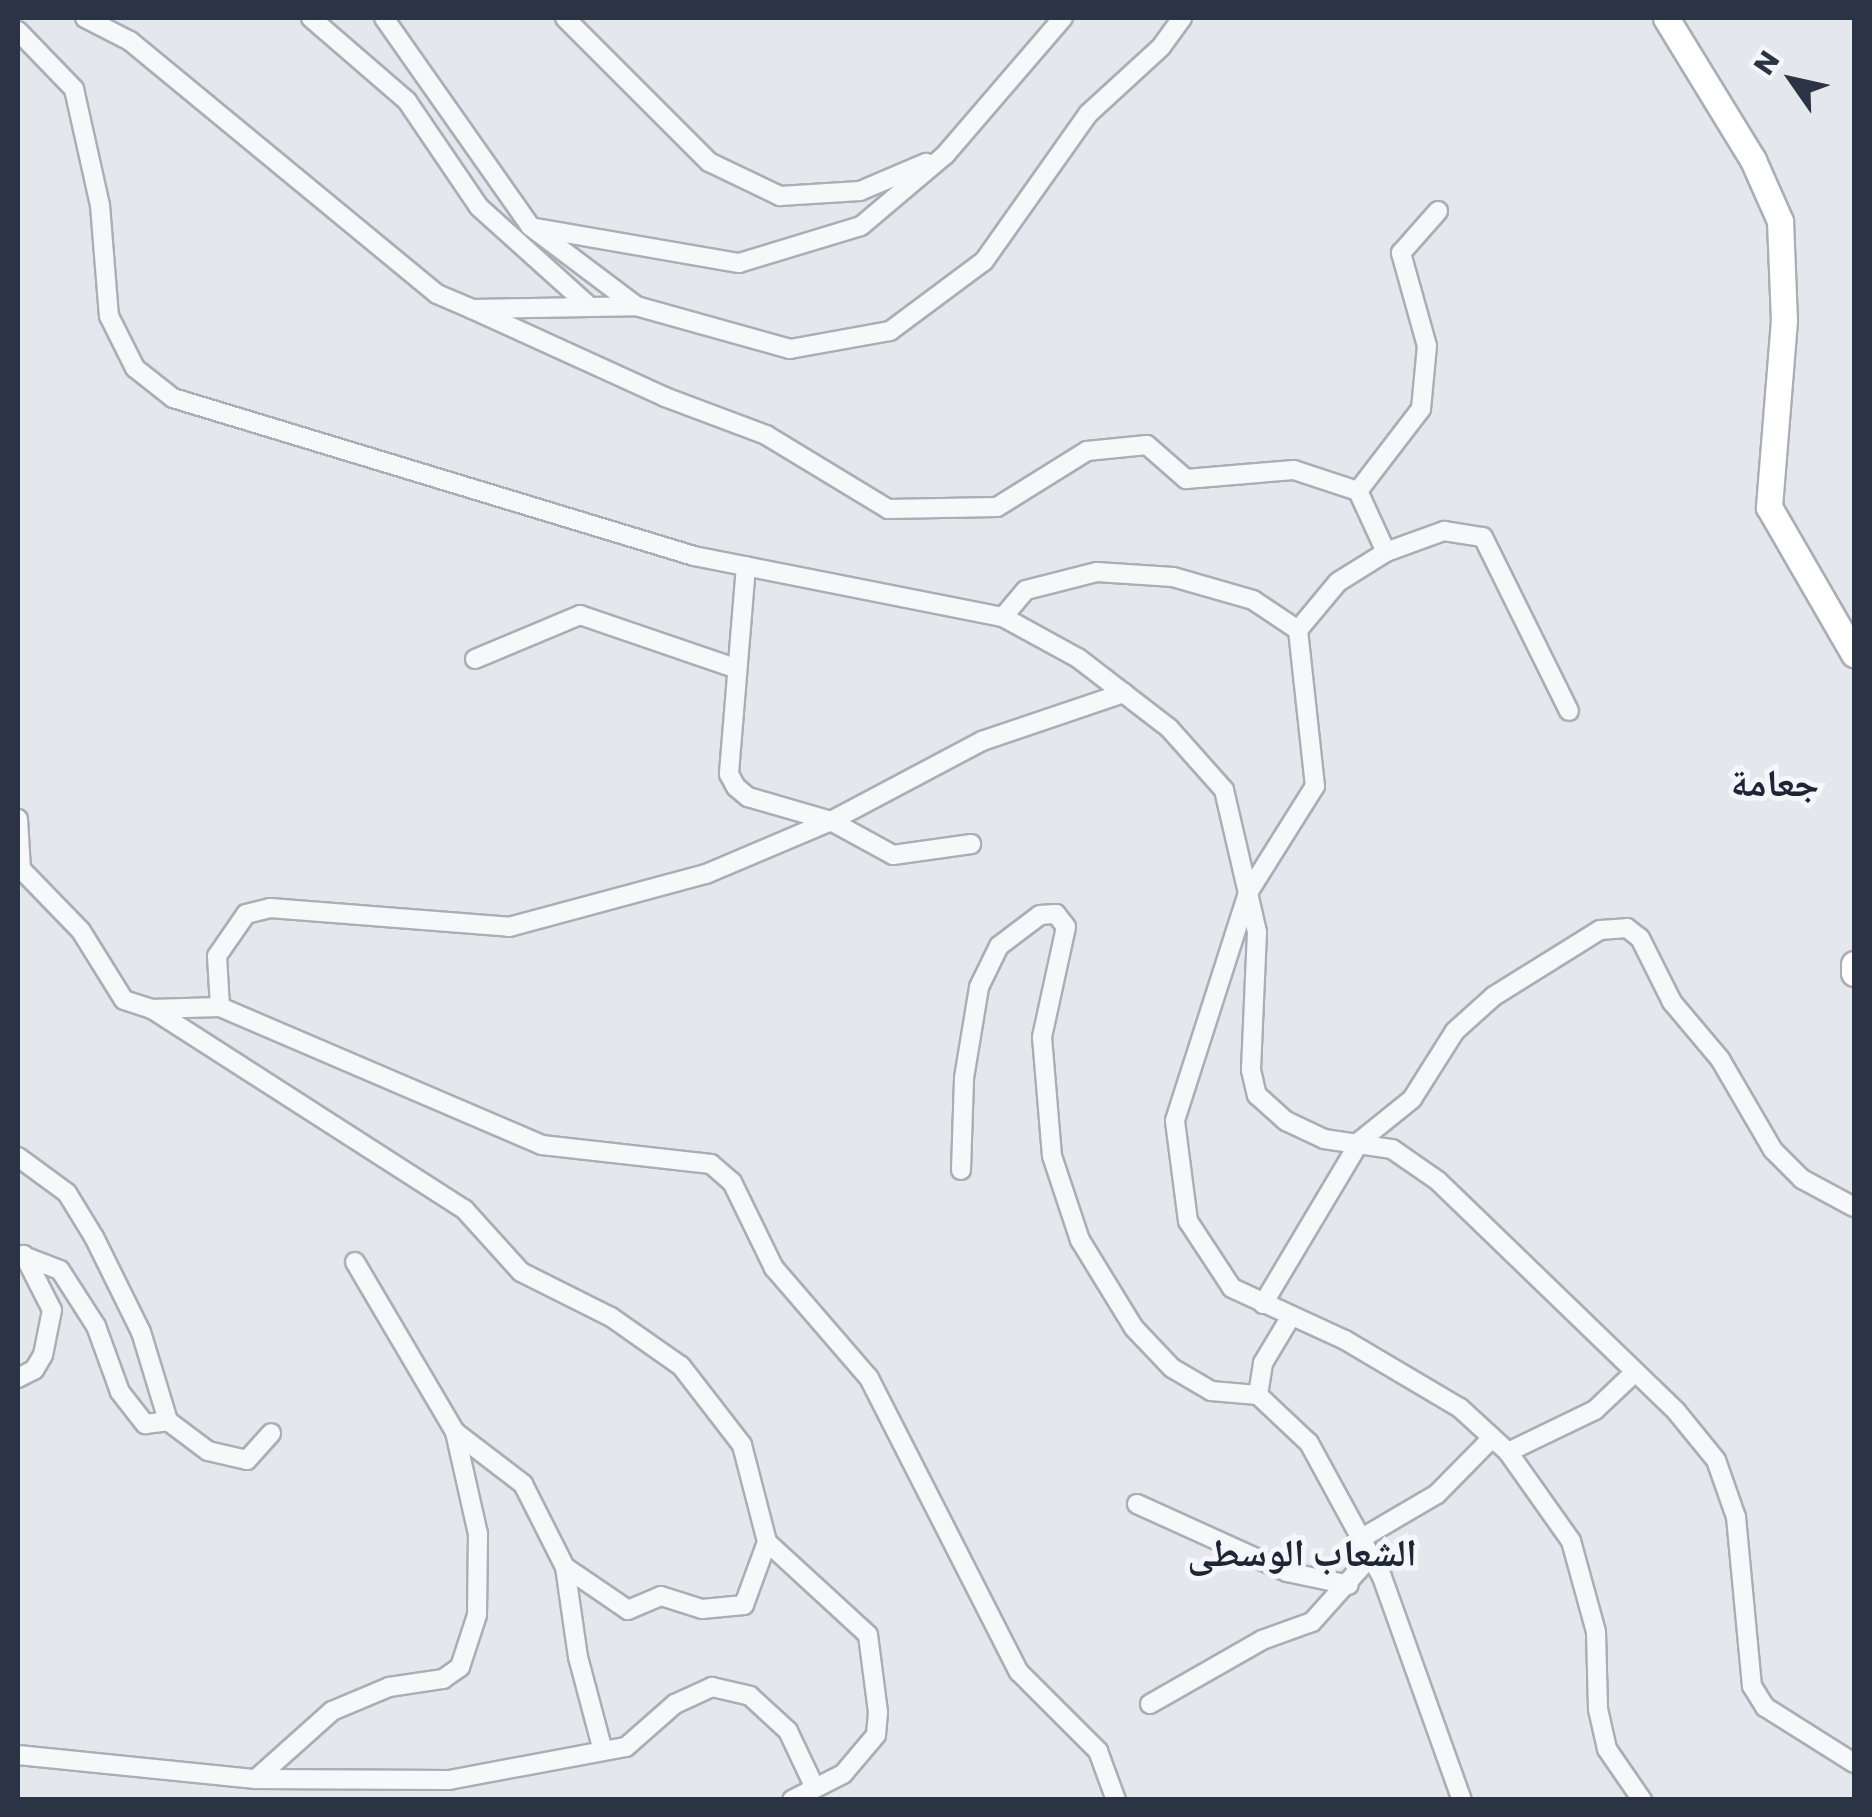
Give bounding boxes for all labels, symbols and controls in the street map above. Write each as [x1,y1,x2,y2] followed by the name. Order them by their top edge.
[1742,30,1842,130] north arrow
[1745,43,1789,83] text: N
[1731,760,1819,806] district label: جعامة
[1187,1530,1417,1576] district label: الشعاب الوسطى

